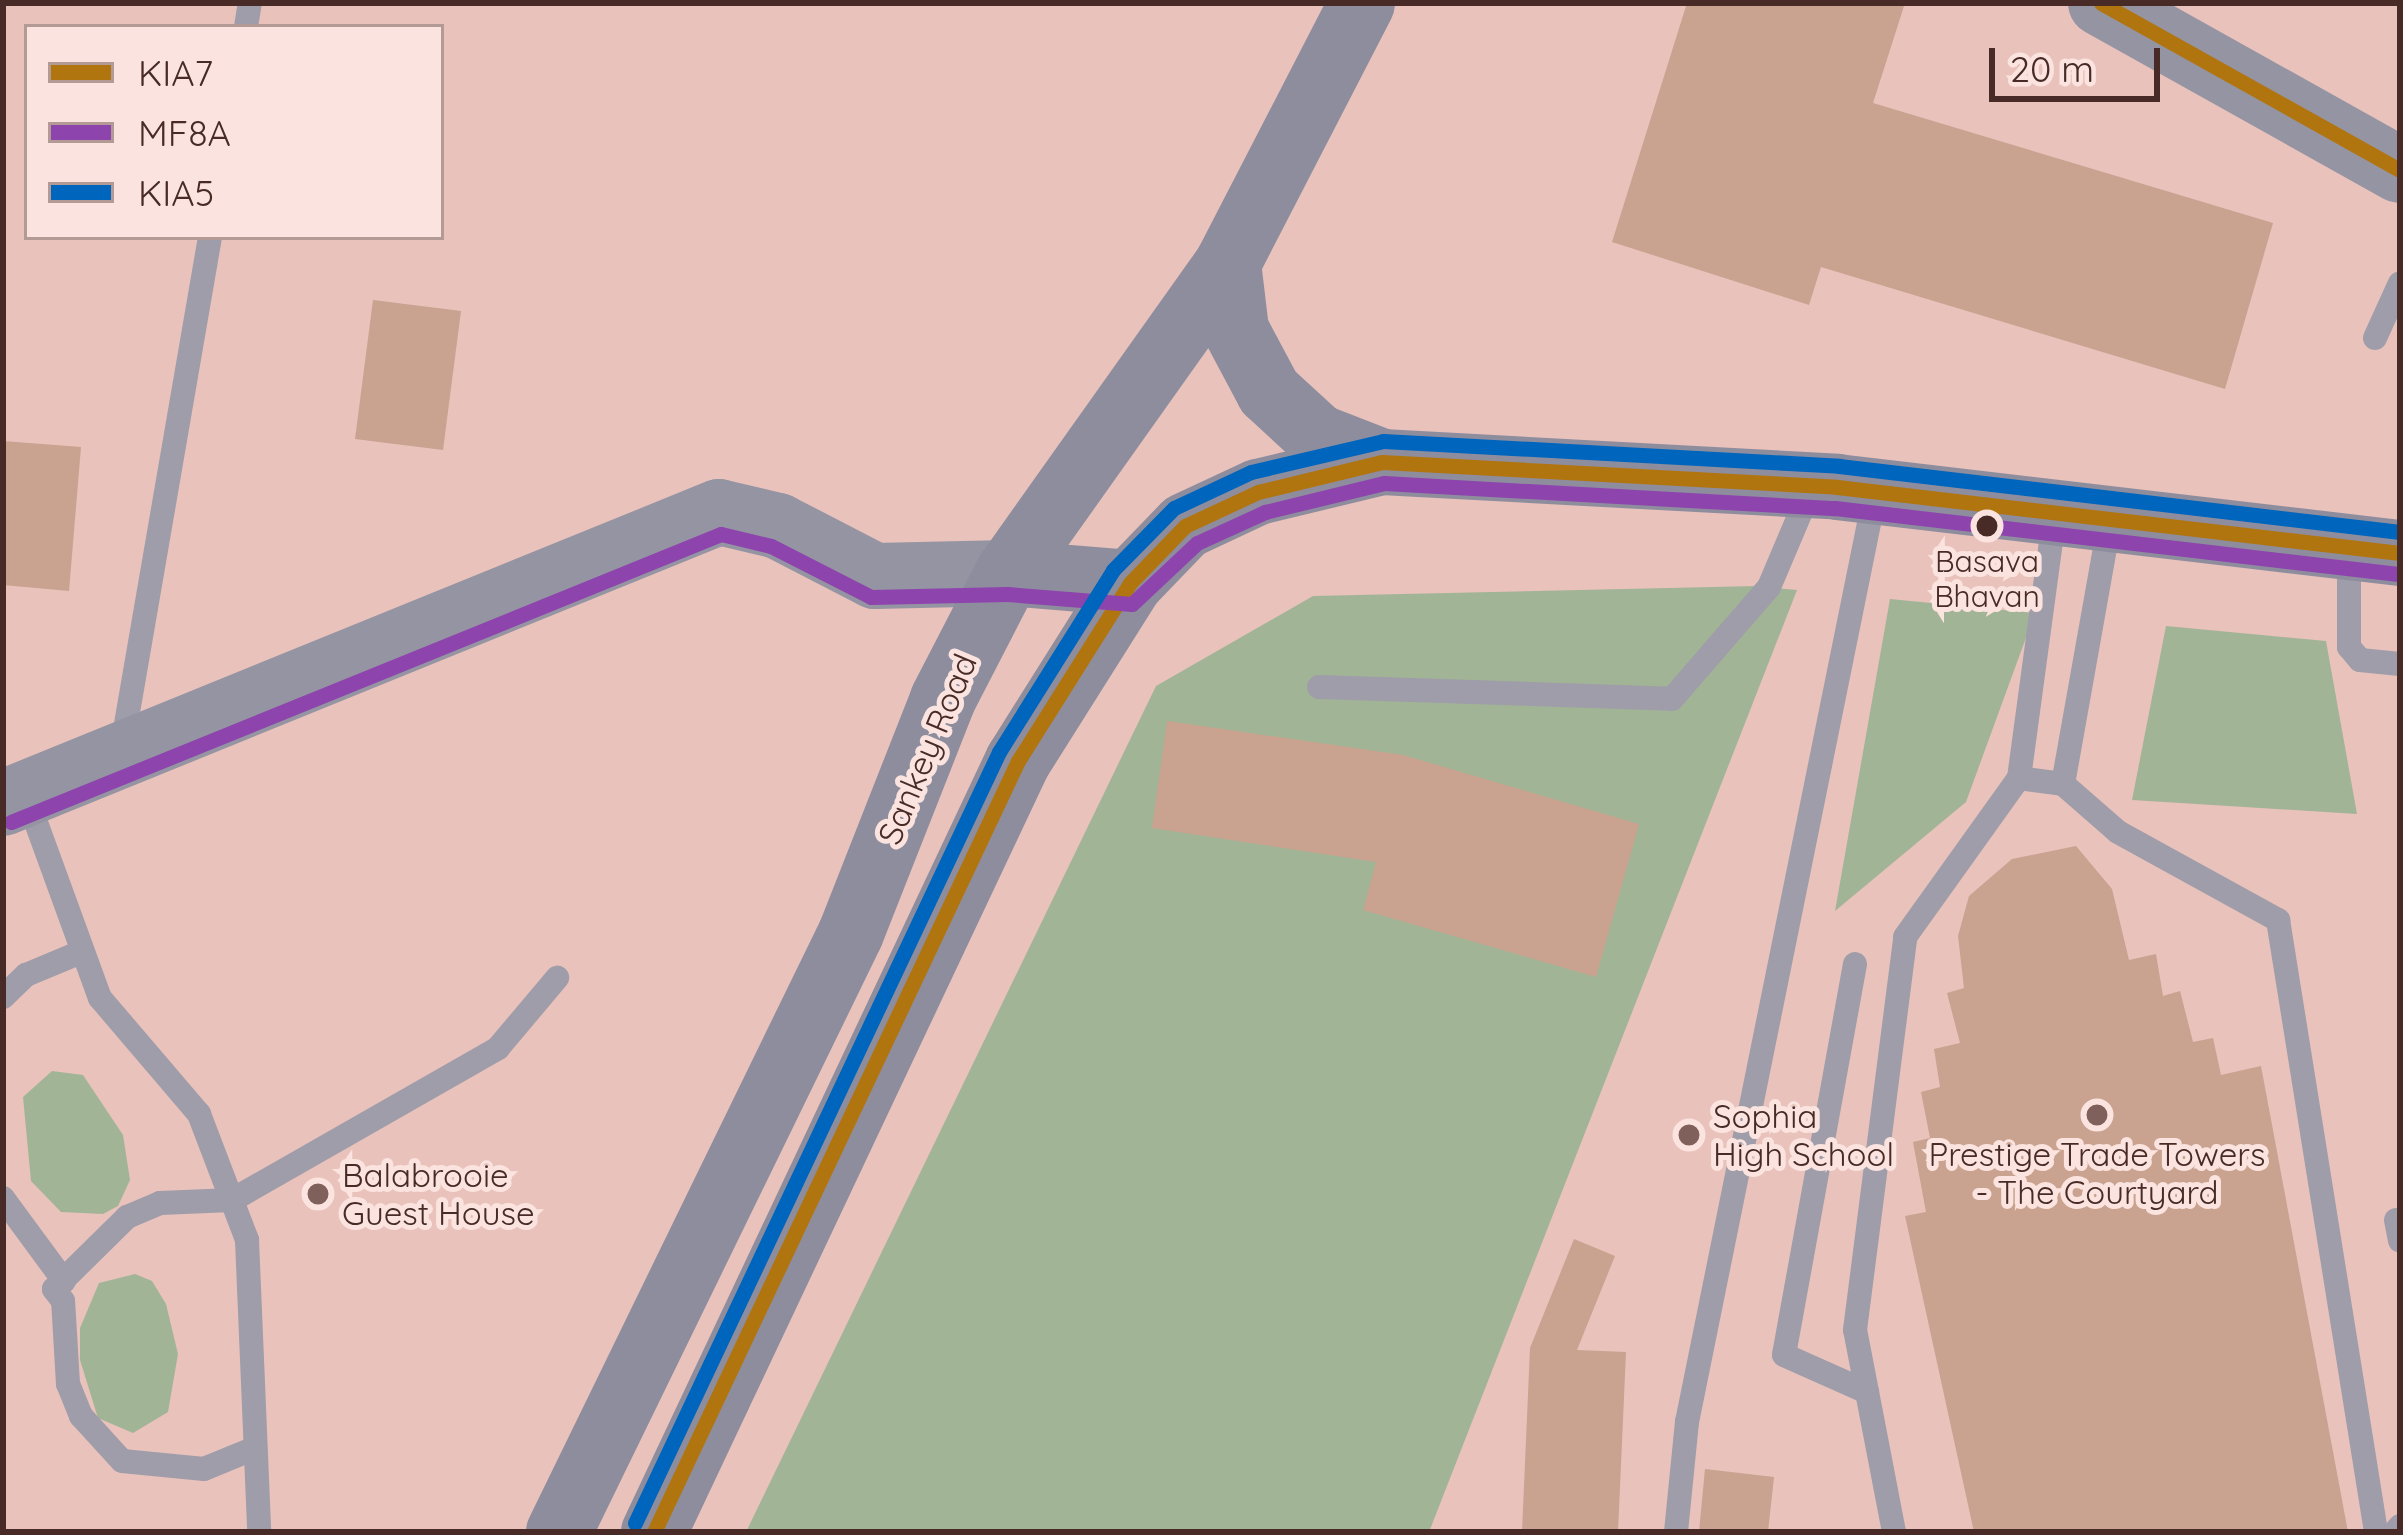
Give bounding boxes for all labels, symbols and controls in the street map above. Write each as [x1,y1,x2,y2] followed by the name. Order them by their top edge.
[24,24,444,240] legend
[1995,24,2166,98] scale bar
[2010,46,2094,91] text: 20 m
[138,50,213,95] text: KIA7
[138,110,231,155] text: MF8A
[138,170,214,215] text: KIA5
[1976,515,1998,537] marker: Basava Bhavan
[1934,543,2040,614] place label: Basava Bhavan
[869,648,985,850] street label: Sankey Road
[1713,1096,1894,1174] place label: Sophia High School
[2084,1102,2110,1128] marker: Prestige Trade Towers - The Courtyard
[1676,1122,1702,1148] marker: Sophia High School
[1928,1134,2266,1212] place label: Prestige Trade Towers - The Courtyard
[342,1155,535,1233] place label: Balabrooie Guest House
[305,1181,331,1207] marker: Balabrooie Guest House

